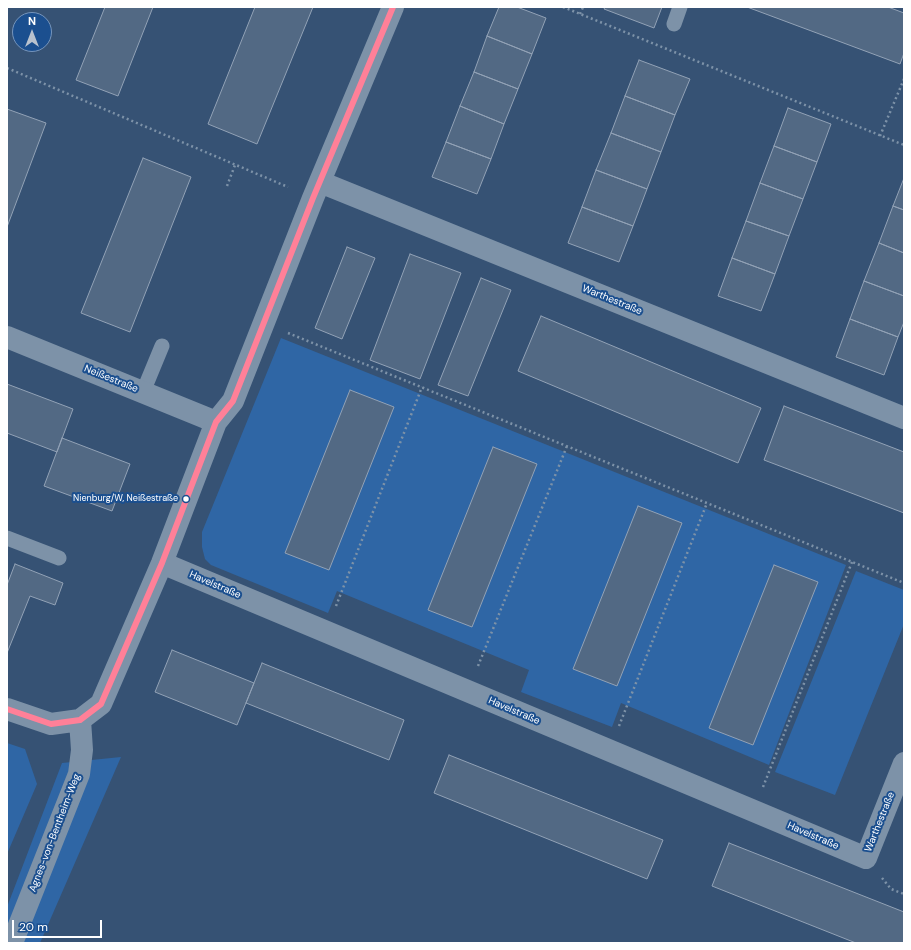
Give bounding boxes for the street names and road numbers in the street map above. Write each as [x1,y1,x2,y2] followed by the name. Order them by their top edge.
[580,283,644,317] street label: Warthestraße
[82,363,140,395] street label: Neißestraße
[187,569,243,601] street label: Havelstraße
[486,695,542,727] street label: Havelstraße
[27,772,83,894] street label: Agnes-von-Bentheim-Weg
[863,790,897,854] street label: Warthestraße
[785,820,841,852] street label: Havelstraße

